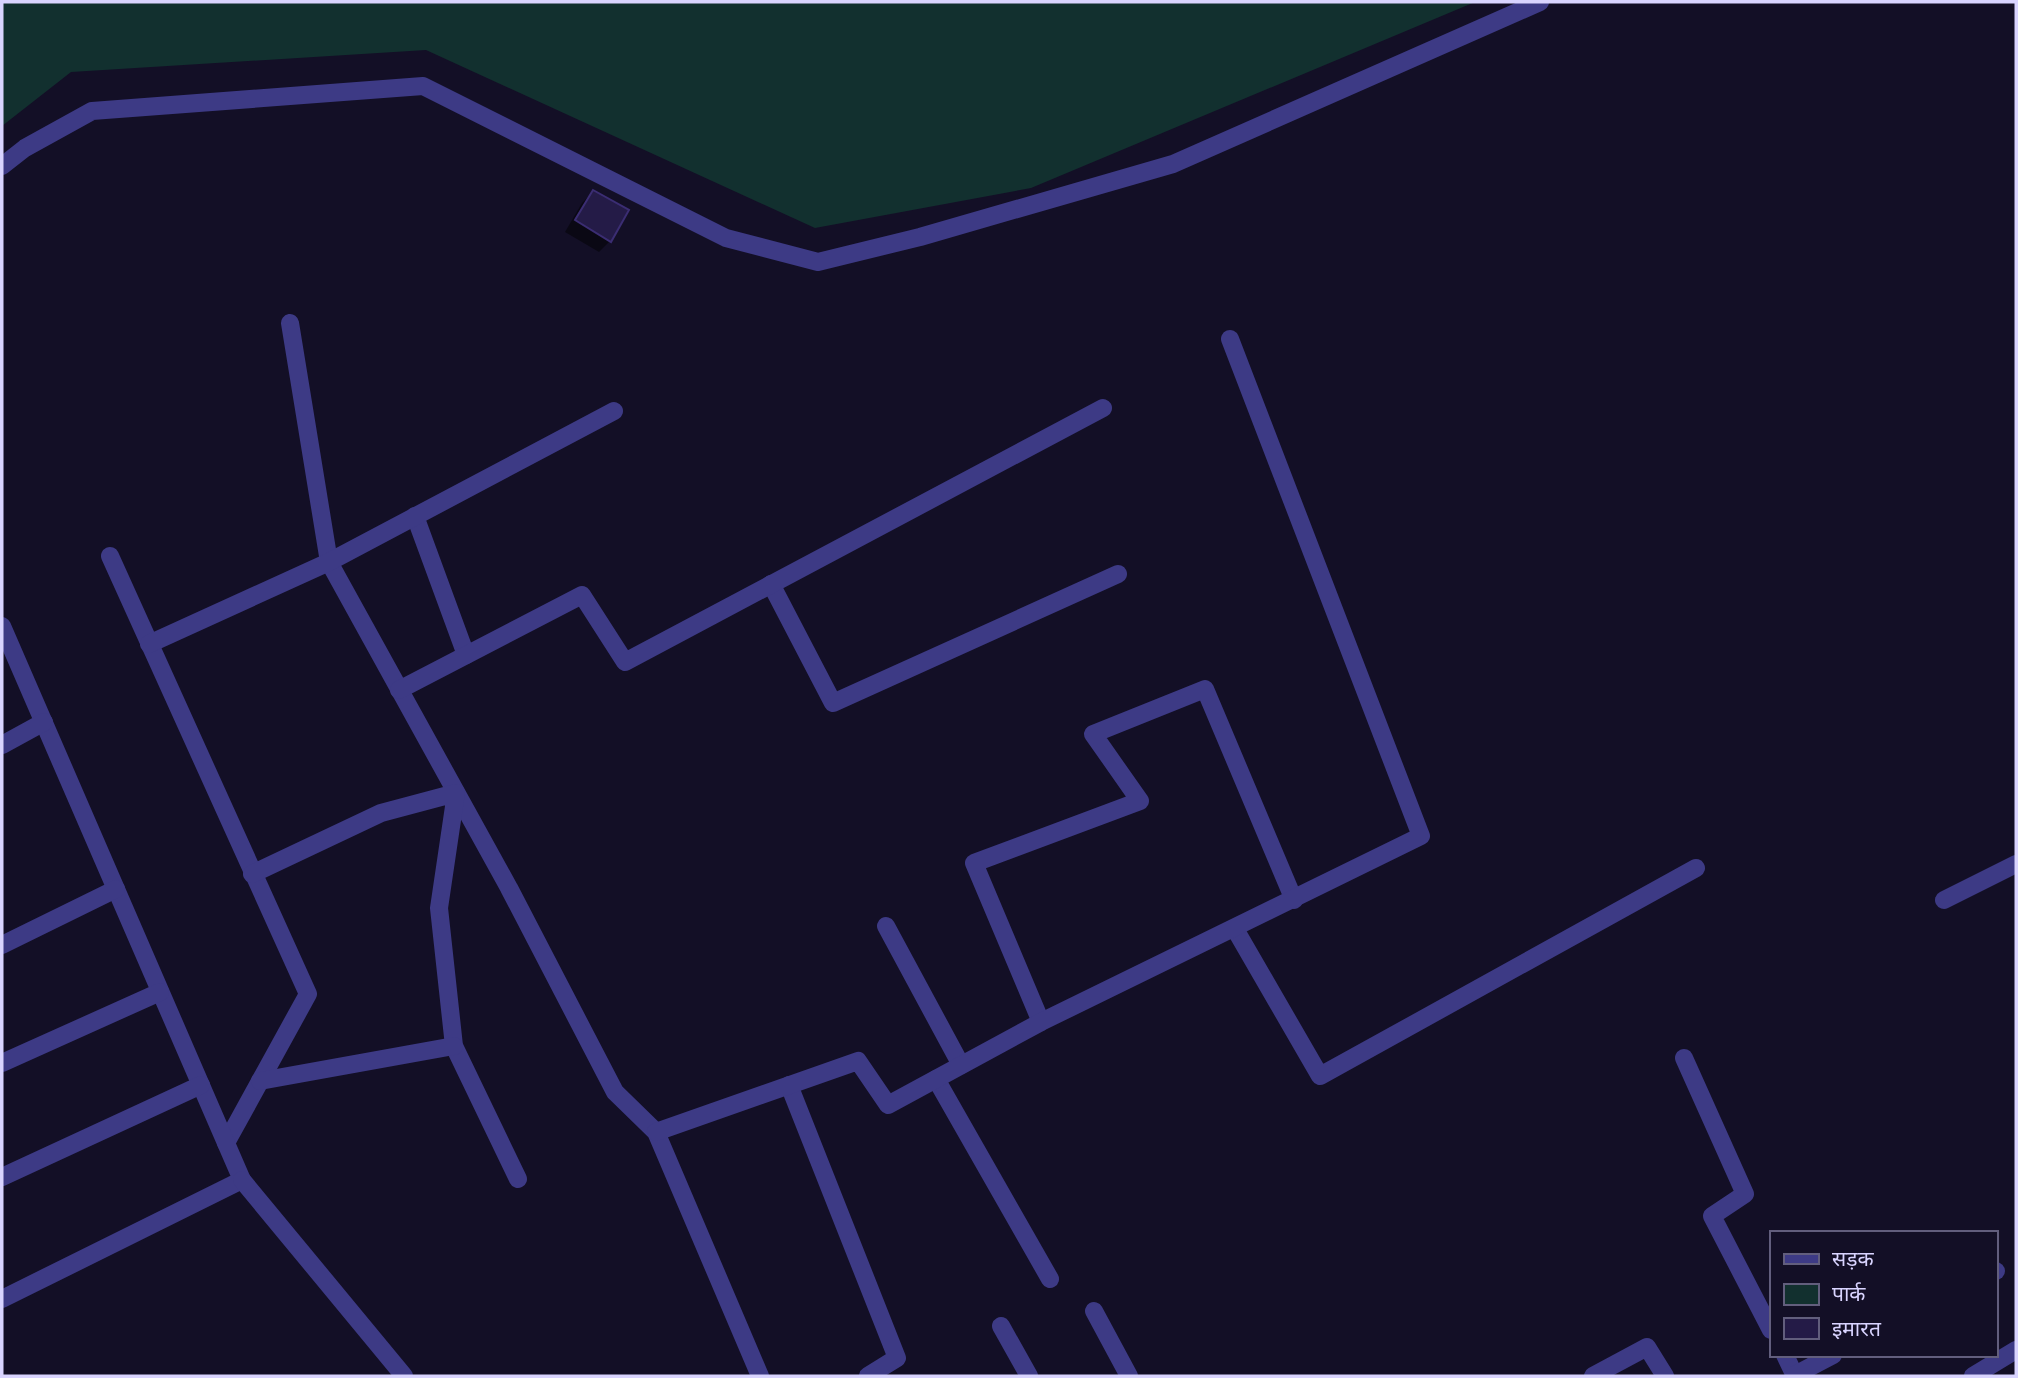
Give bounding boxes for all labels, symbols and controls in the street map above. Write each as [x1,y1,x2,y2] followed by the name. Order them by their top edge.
[1770,1231,1997,1357] legend
[1832,1246,1874,1271] text: सड़क
[1832,1281,1866,1306] text: पार्क
[1832,1316,1882,1341] text: इमारत

